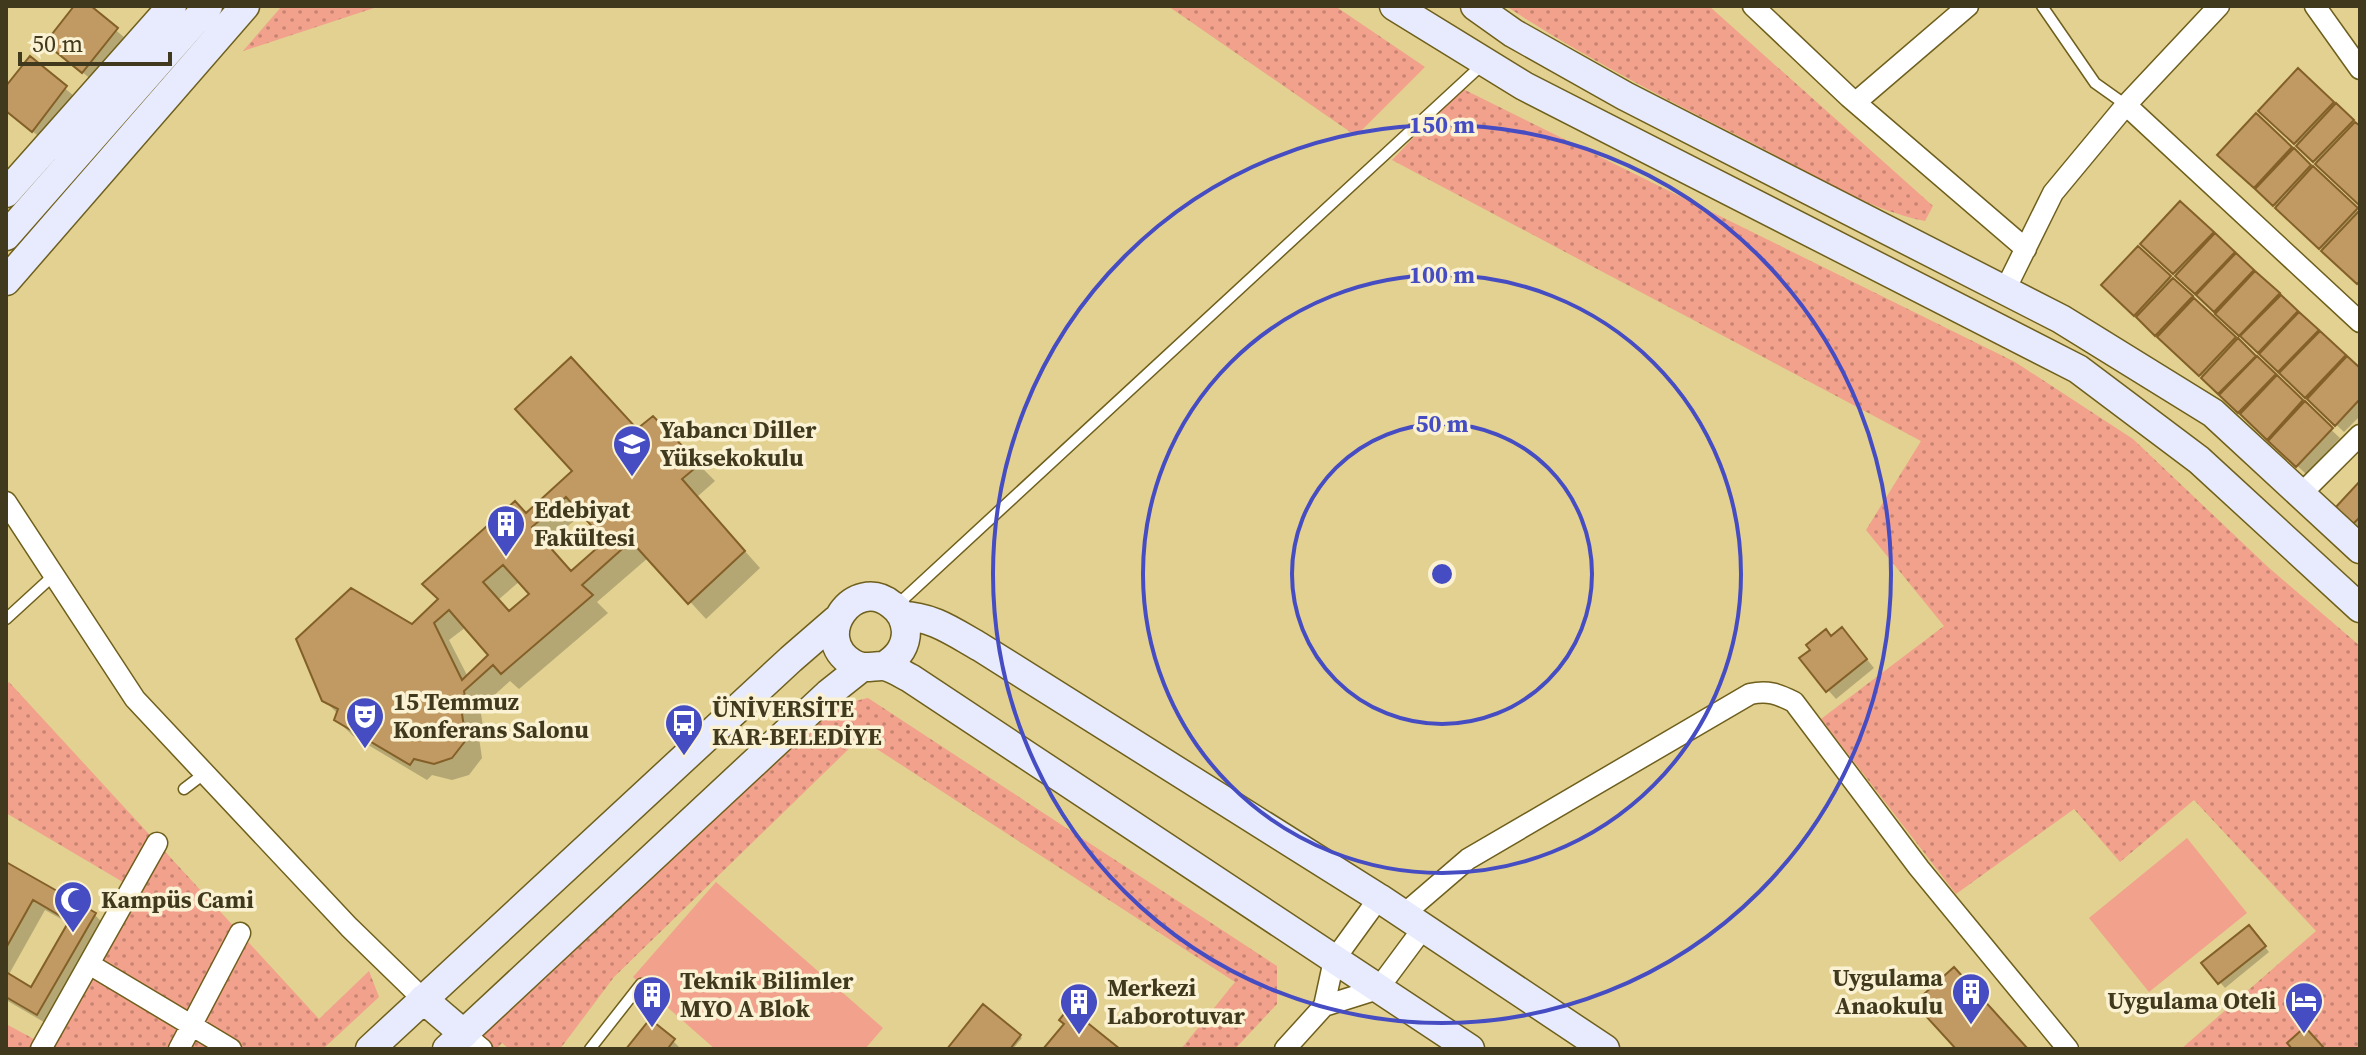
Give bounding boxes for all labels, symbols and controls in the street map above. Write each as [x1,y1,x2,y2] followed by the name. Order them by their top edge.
[20,16,170,66] scale bar
[32,27,83,60] text: 50 m
[1409,108,1475,141] text: 150 m
[1409,258,1475,291] text: 100 m
[1416,407,1469,440] text: 50 m
[660,413,817,474] place label: Yabancı Diller Yüksekokulu
[611,423,653,478] school or university icon: Yabancı Diller Yüksekokulu
[534,493,636,554] place label: Edebiyat Fakültesi
[485,503,527,558] building icon: Edebiyat Fakültesi
[1428,560,1456,588] centre of rings
[393,685,589,746] place label: 15 Temmuz Konferans Salonu
[712,692,882,753] place label: ÜNİVERSİTE KAR-BELEDİYE
[344,695,386,750] theatre icon: 15 Temmuz Konferans Salonu
[663,702,705,757] bus stop icon: ÜNİVERSİTE KAR-BELEDİYE
[52,879,94,934] mosque icon: Kampüs Cami
[101,883,254,916] place label: Kampüs Cami
[1832,961,1943,1022] place label: Uygulama Anaokulu
[680,964,854,1025] place label: Teknik Bilimler MYO A Blok
[1107,971,1246,1032] place label: Merkezi Laborotuvar
[1950,971,1992,1026] building icon: Uygulama Anaokulu
[631,974,673,1029] building icon: Teknik Bilimler MYO A Blok
[2283,980,2325,1035] hotel icon: Uygulama Oteli
[1058,981,1100,1036] building icon: Merkezi Laborotuvar
[2107,984,2276,1017] place label: Uygulama Oteli

